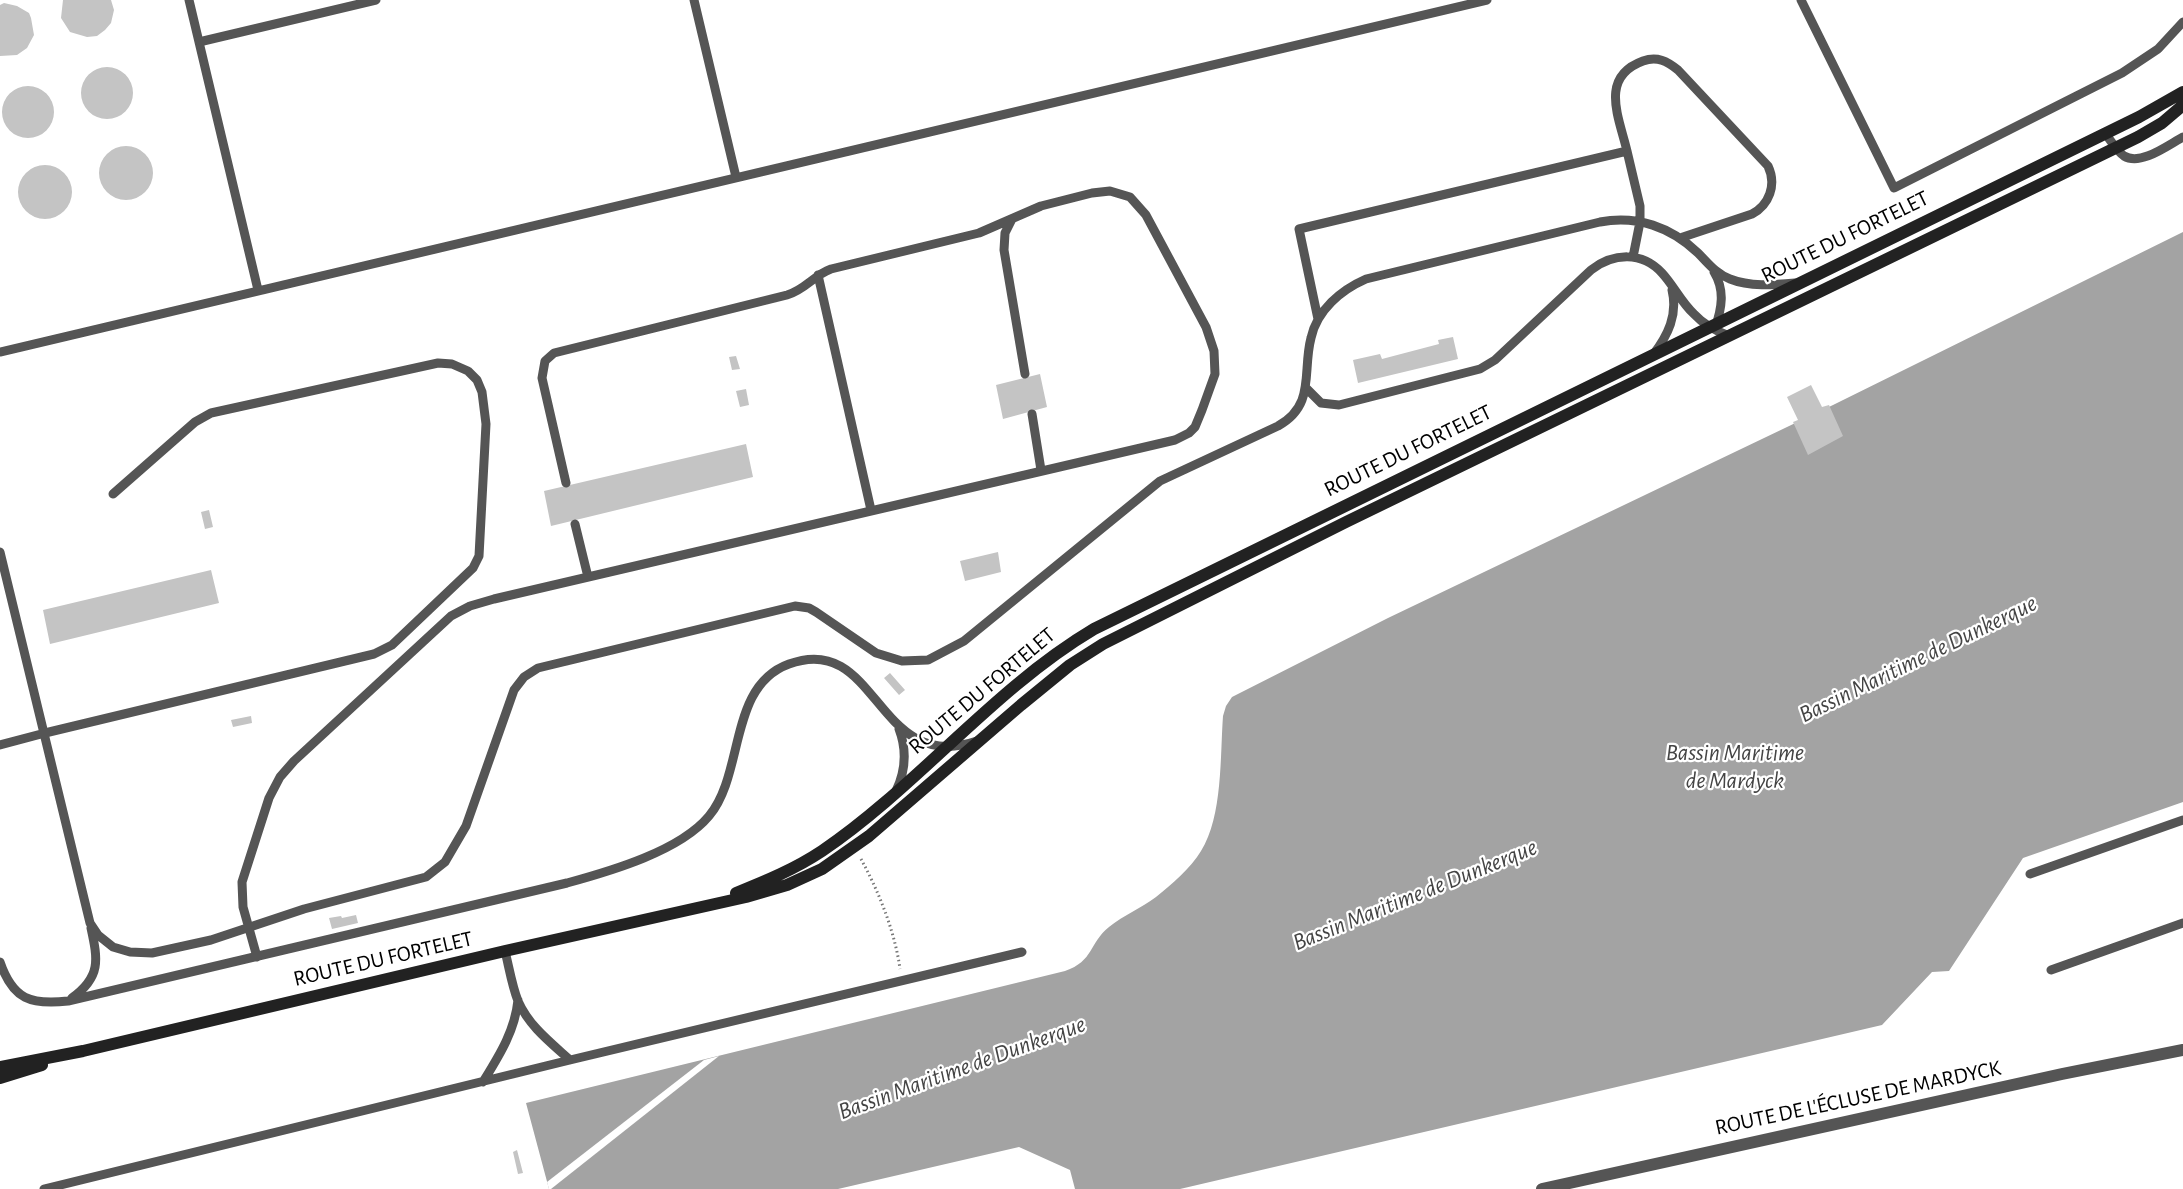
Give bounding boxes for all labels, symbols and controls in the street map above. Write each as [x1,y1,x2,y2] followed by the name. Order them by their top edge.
[1757,185,1933,289] street label: ROUTE DU FORTELET
[1320,399,1496,503] street label: ROUTE DU FORTELET
[1794,589,2042,729] water label: Bassin Maritime de Dunkerque
[903,622,1061,760] street label: ROUTE DU FORTELET
[1666,739,1804,795] water label: Bassin Maritime de Mardyck
[1289,833,1541,957] water label: Bassin Maritime de Dunkerque
[291,926,475,992] street label: ROUTE DU FORTELET
[834,1010,1090,1126] water label: Bassin Maritime de Dunkerque
[1713,1055,2003,1141] street label: ROUTE DE L'ÉCLUSE DE MARDYCK

